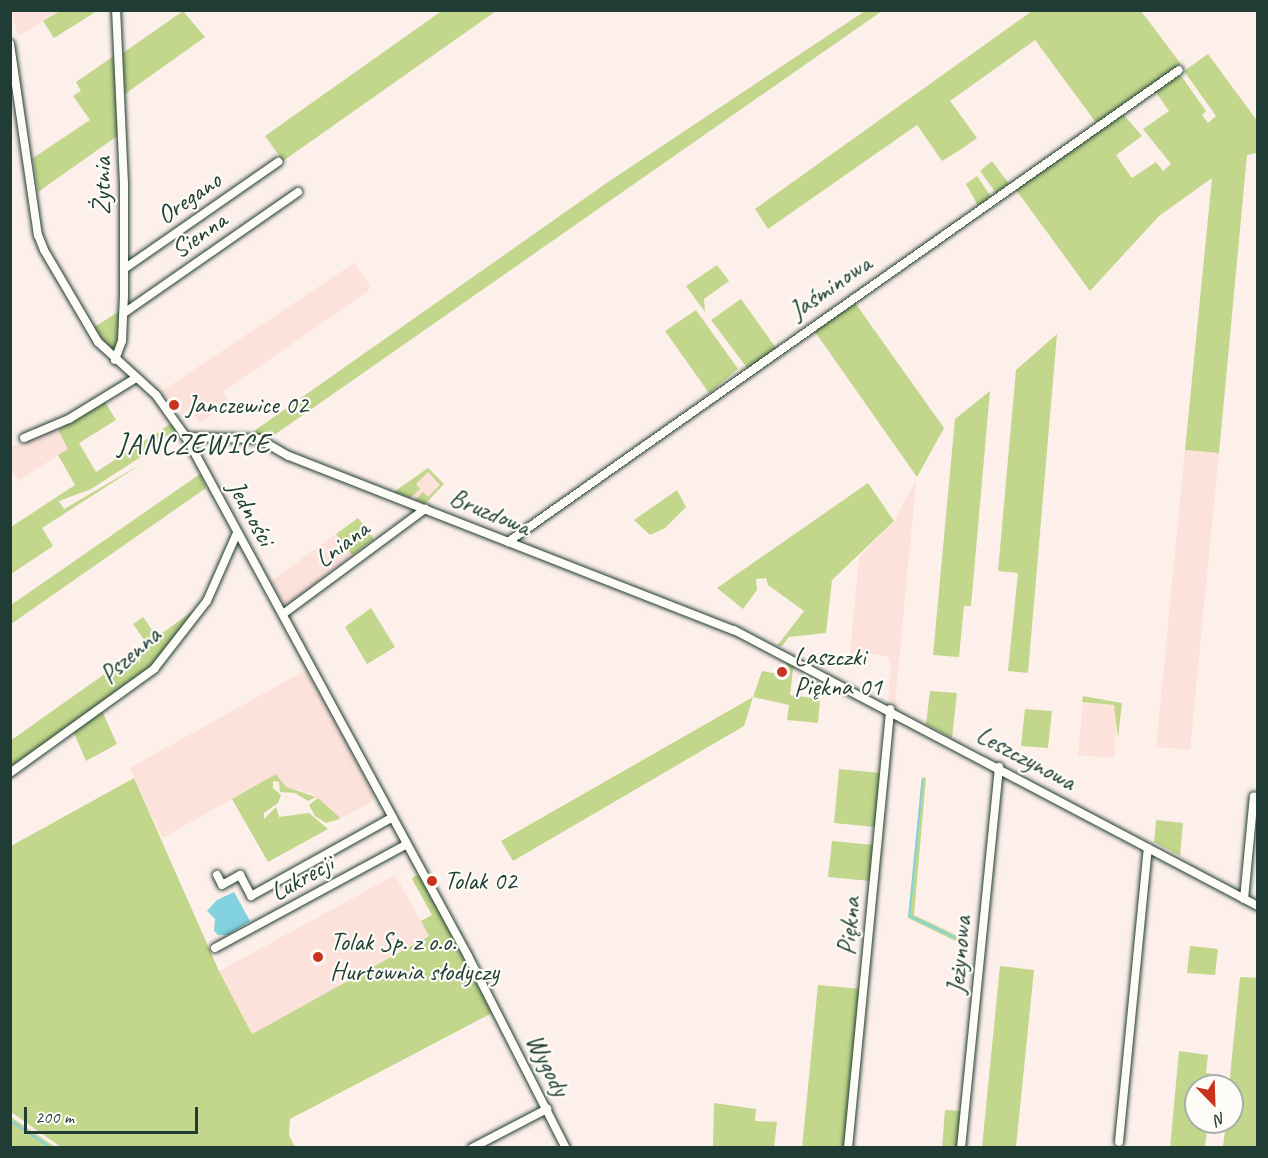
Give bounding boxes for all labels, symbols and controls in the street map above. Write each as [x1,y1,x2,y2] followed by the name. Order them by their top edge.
[86,157,118,215] street label: Żytnia
[151,165,227,231] street label: Oregano
[165,205,233,265] street label: Sienna
[783,248,877,326] street label: Jaśminowa
[186,389,308,421] place label: Janczewice 02
[167,398,181,412] marker: Janczewice 02
[116,427,272,461] district label: JANCZEWICE
[220,475,282,551] street label: Jedności
[445,482,535,542] street label: Bruzdowa
[309,514,375,574] street label: Lniana
[93,620,167,690] street label: Pszenna
[794,641,882,702] place label: Laszczki Piękna 01
[775,665,789,679] marker: Laszczki Piękna 01
[971,719,1081,797] street label: Leszczynowa
[265,848,339,908] street label: Lukrecji
[444,865,517,897] place label: Tolak 02
[425,874,439,888] marker: Tolak 02
[830,895,868,957] street label: Piękna
[940,915,978,995] street label: Jeżynowa
[330,926,499,988] place label: Tolak Sp. z o.o. Hurtownia słodyczy
[311,950,325,964] marker: Tolak Sp. z o.o. Hurtownia słodyczy
[519,1029,577,1101] street label: Wygody
[1184,1074,1244,1134] north arrow
[27,1095,201,1133] scale bar
[35,1106,74,1128] text: 200 m
[1212,1108,1229,1130] text: N

